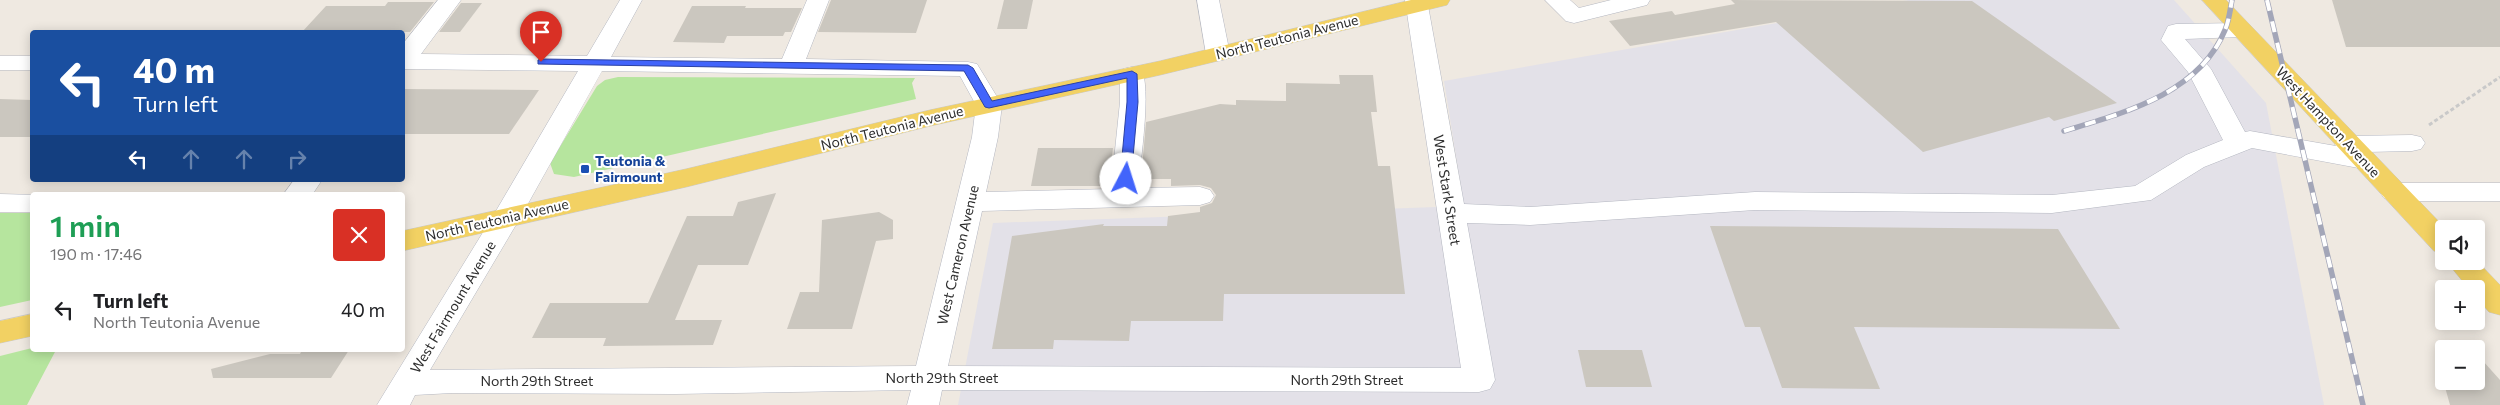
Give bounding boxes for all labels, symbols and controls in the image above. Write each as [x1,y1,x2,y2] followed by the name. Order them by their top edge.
[520,11,562,62] pin
[1214,11,1360,62] street label: North Teutonia Avenue
[527,18,555,46] icon: arrive
[133,47,215,90] text: 40 m
[50,50,115,115] icon: left
[2273,63,2384,180] street label: West Hampton Avenue
[133,90,218,117] text: Turn left
[819,102,965,153] street label: North Teutonia Avenue
[1430,133,1465,247] street label: West Stark Street
[124,145,152,173] icon: left
[177,145,205,173] icon: ahead
[230,145,258,173] icon: ahead
[283,145,311,173] icon: right
[595,152,666,185] place label: Teutonia & Fairmount
[1099,152,1151,204] position arrow
[579,163,591,175] marker: Teutonia & Fairmount
[933,183,982,326] street label: West Cameron Avenue
[424,195,570,244] street label: North Teutonia Avenue
[50,206,121,243] text: 1 min
[333,209,385,261] button: close
[2435,220,2485,390] map controls
[2435,220,2485,270] button: sound
[406,238,499,376] street label: West Fairmount Avenue
[50,244,142,263] text: 190 m · 17:46
[2435,280,2485,330] button: +
[93,289,168,312] text: Turn left
[50,296,78,324] icon: left
[341,298,385,321] text: 40 m
[93,312,260,331] text: North Teutonia Avenue
[2435,340,2485,390] button: −
[885,369,999,386] street label: North 29th Street
[1290,371,1404,388] street label: North 29th Street
[480,372,594,389] street label: North 29th Street

